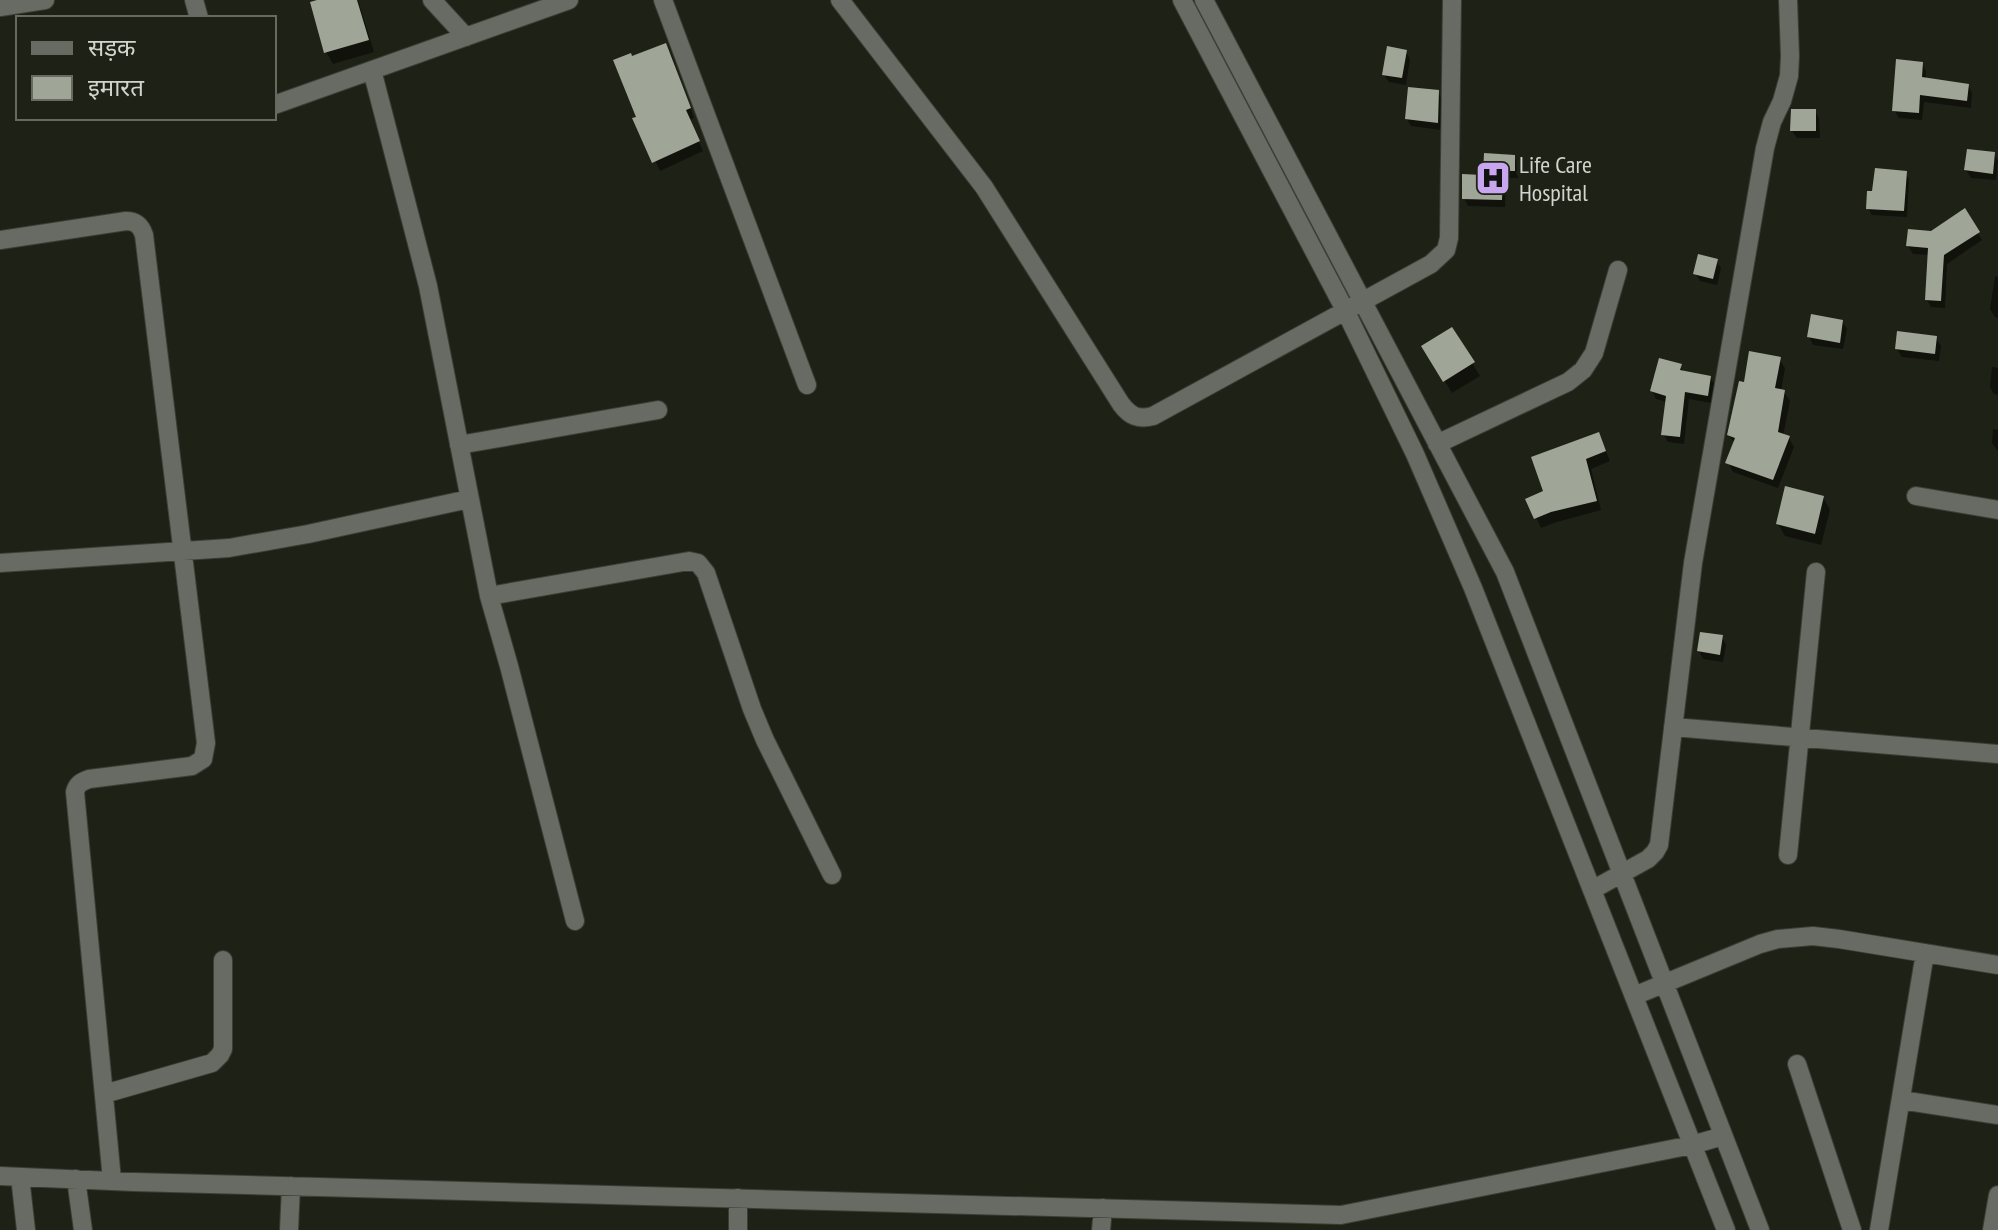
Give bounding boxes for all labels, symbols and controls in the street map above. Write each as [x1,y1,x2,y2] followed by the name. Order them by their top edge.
[16,16,276,120] legend
[88,32,136,63] text: सड़क
[88,72,145,103] text: इमारत
[1519,149,1592,208] place label: Life Care Hospital
[1474,159,1512,197] hospital icon: Life Care Hospital

